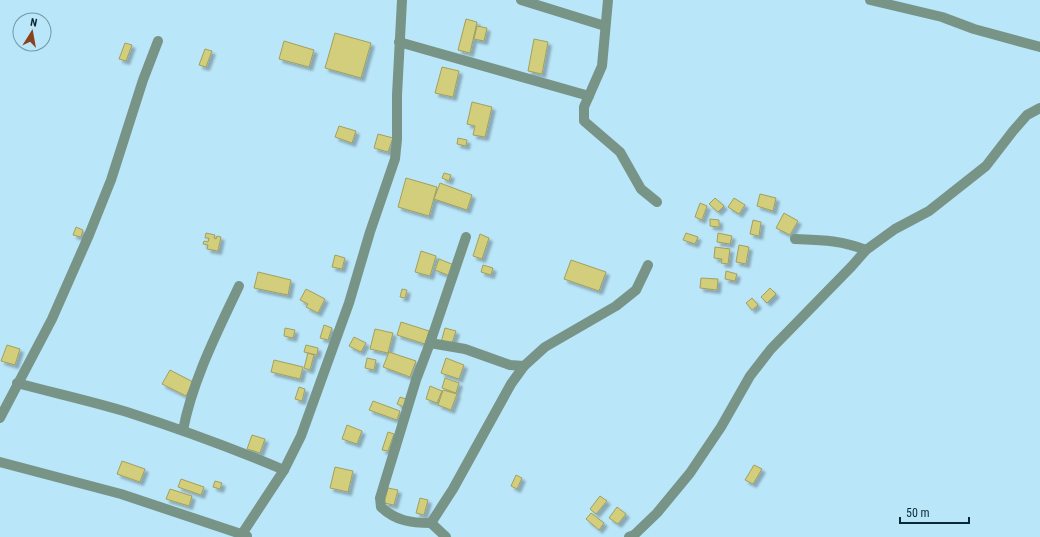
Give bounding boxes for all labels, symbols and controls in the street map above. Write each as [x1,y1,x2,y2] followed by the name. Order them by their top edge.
[12,12,52,52] north arrow
[29,16,39,30] text: N
[900,499,969,525] scale bar
[906,506,930,520] text: 50 m

